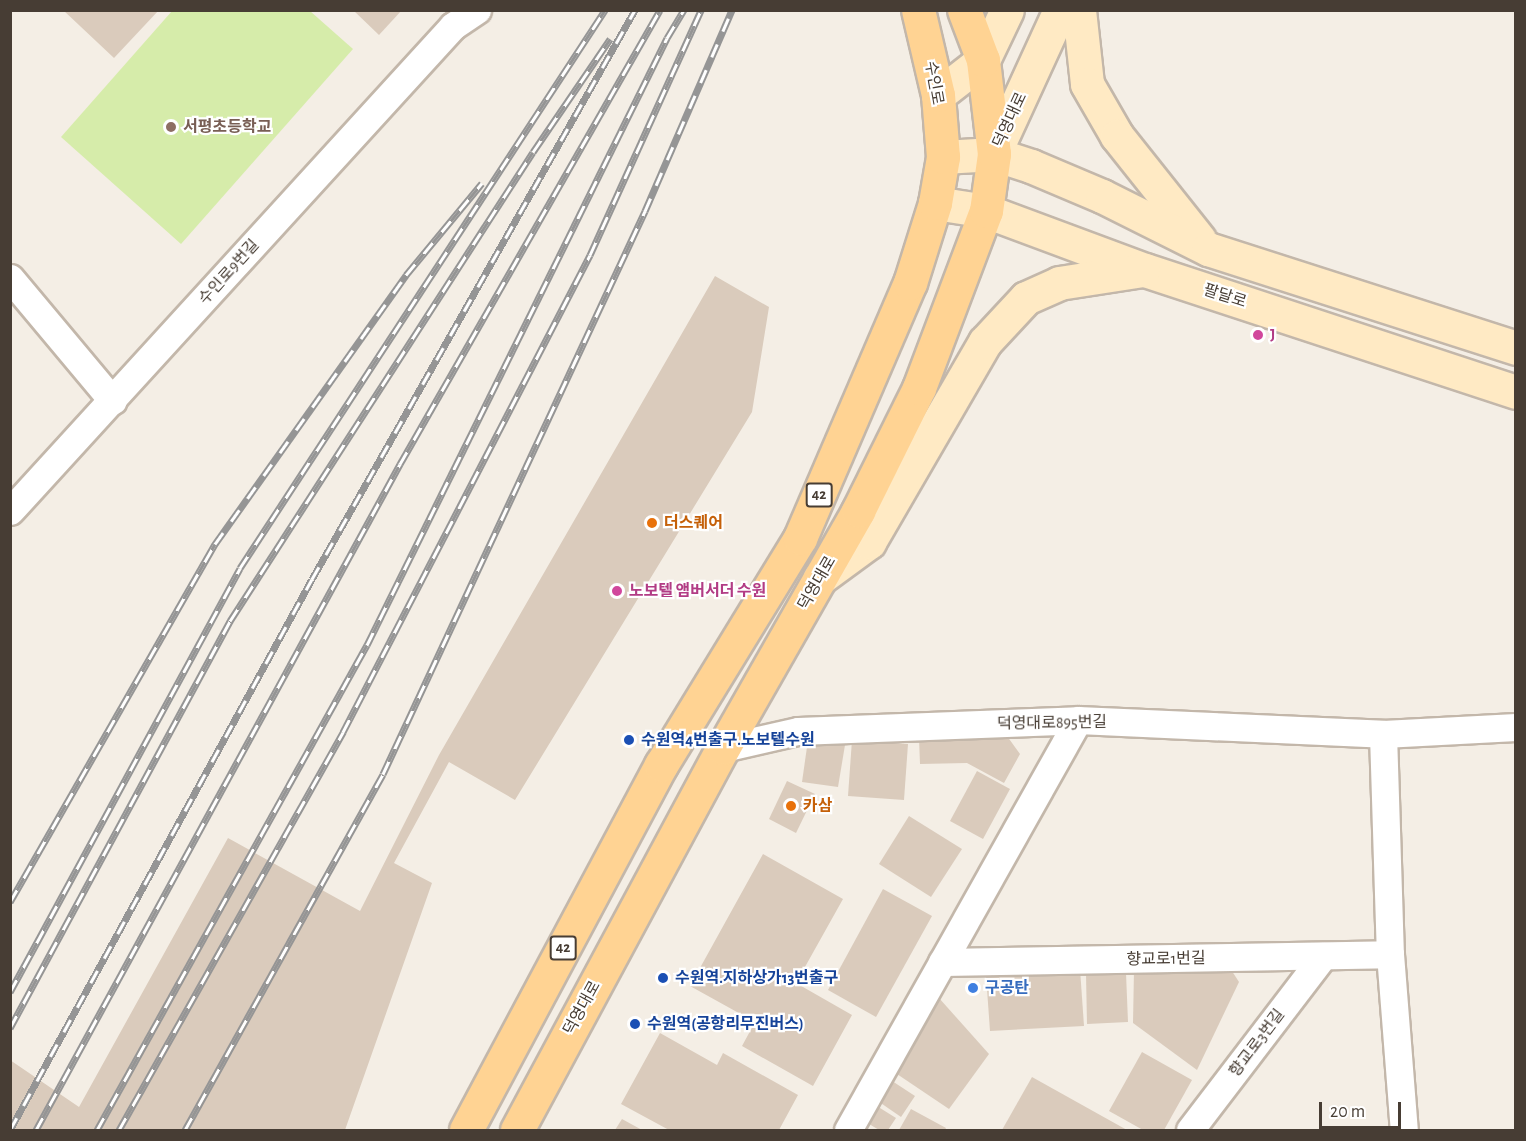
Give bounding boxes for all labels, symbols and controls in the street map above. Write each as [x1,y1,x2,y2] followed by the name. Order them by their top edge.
[921,60,947,106] street label: 수인로
[989,89,1031,151] street label: 덕영대로
[183,117,271,137] place label: 서평초등학교
[164,120,178,134] marker: 서평초등학교
[195,235,263,309] street label: 수인로9번길
[1201,280,1249,312] street label: 팔달로
[1270,325,1275,345] place label: J
[1251,328,1265,342] marker: J
[806,483,832,507] road number: 42
[664,513,723,533] place label: 더스퀘어
[645,516,659,530] marker: 더스퀘어
[794,553,840,613] street label: 덕영대로
[629,581,766,601] place label: 노보텔 앰버서더 수원
[610,584,624,598] marker: 노보텔 앰버서더 수원
[997,712,1107,734] street label: 덕영대로895번길
[641,730,815,750] place label: 수원역4번출구.노보텔수원
[622,733,636,747] marker: 수원역4번출구.노보텔수원
[803,796,832,816] place label: 카삼
[784,799,798,813] marker: 카삼
[550,936,576,960] road number: 42
[1126,949,1206,969] street label: 향교로1번길
[675,968,839,988] place label: 수원역.지하상가13번출구
[656,971,670,985] marker: 수원역.지하상가13번출구
[559,978,605,1038] street label: 덕영대로
[985,978,1029,998] place label: 구공탄
[966,981,980,995] marker: 구공탄
[1225,1005,1289,1081] street label: 향교로3번길
[647,1014,804,1034] place label: 수원역(공항리무진버스)
[628,1017,642,1031] marker: 수원역(공항리무진버스)
[1322,1090,1404,1128] scale bar
[1330,1103,1365,1121] text: 20 m

